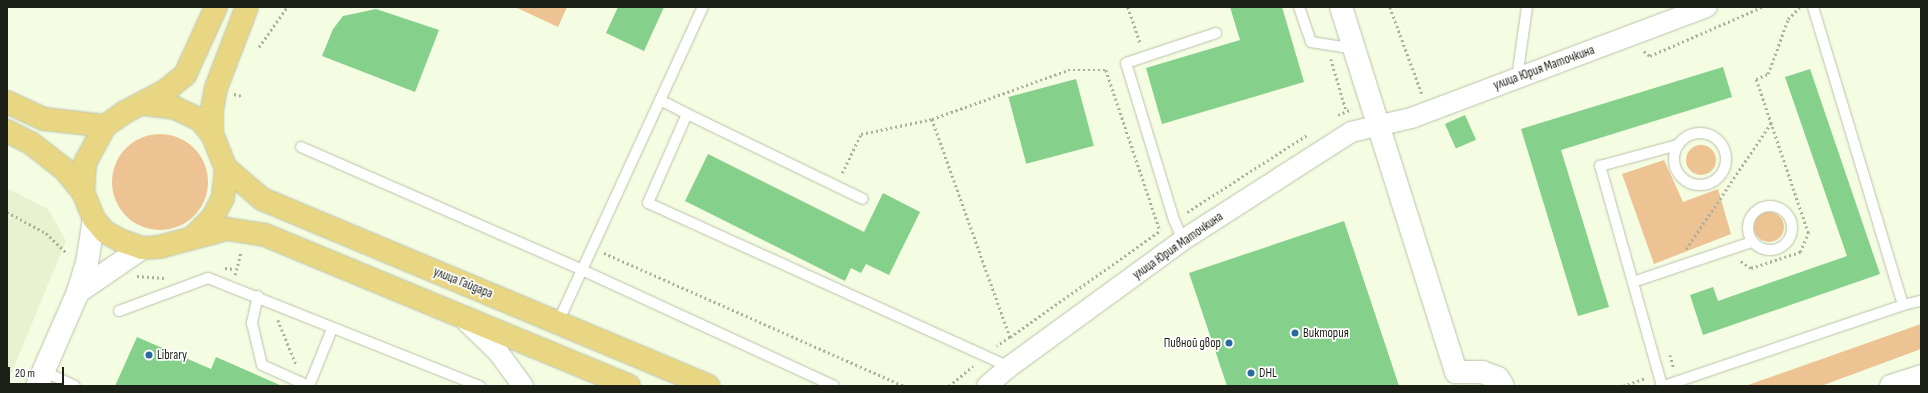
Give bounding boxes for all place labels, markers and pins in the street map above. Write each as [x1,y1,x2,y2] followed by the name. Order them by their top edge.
[1303,325,1349,341] place label: Виктория
[1290,328,1300,338] marker: Виктория
[1164,335,1221,351] place label: Пивной двор
[1224,338,1234,348] marker: Пивной двор
[157,347,187,363] place label: Library
[144,350,154,360] marker: Library
[1259,365,1277,381] place label: DHL
[1246,368,1256,378] marker: DHL

